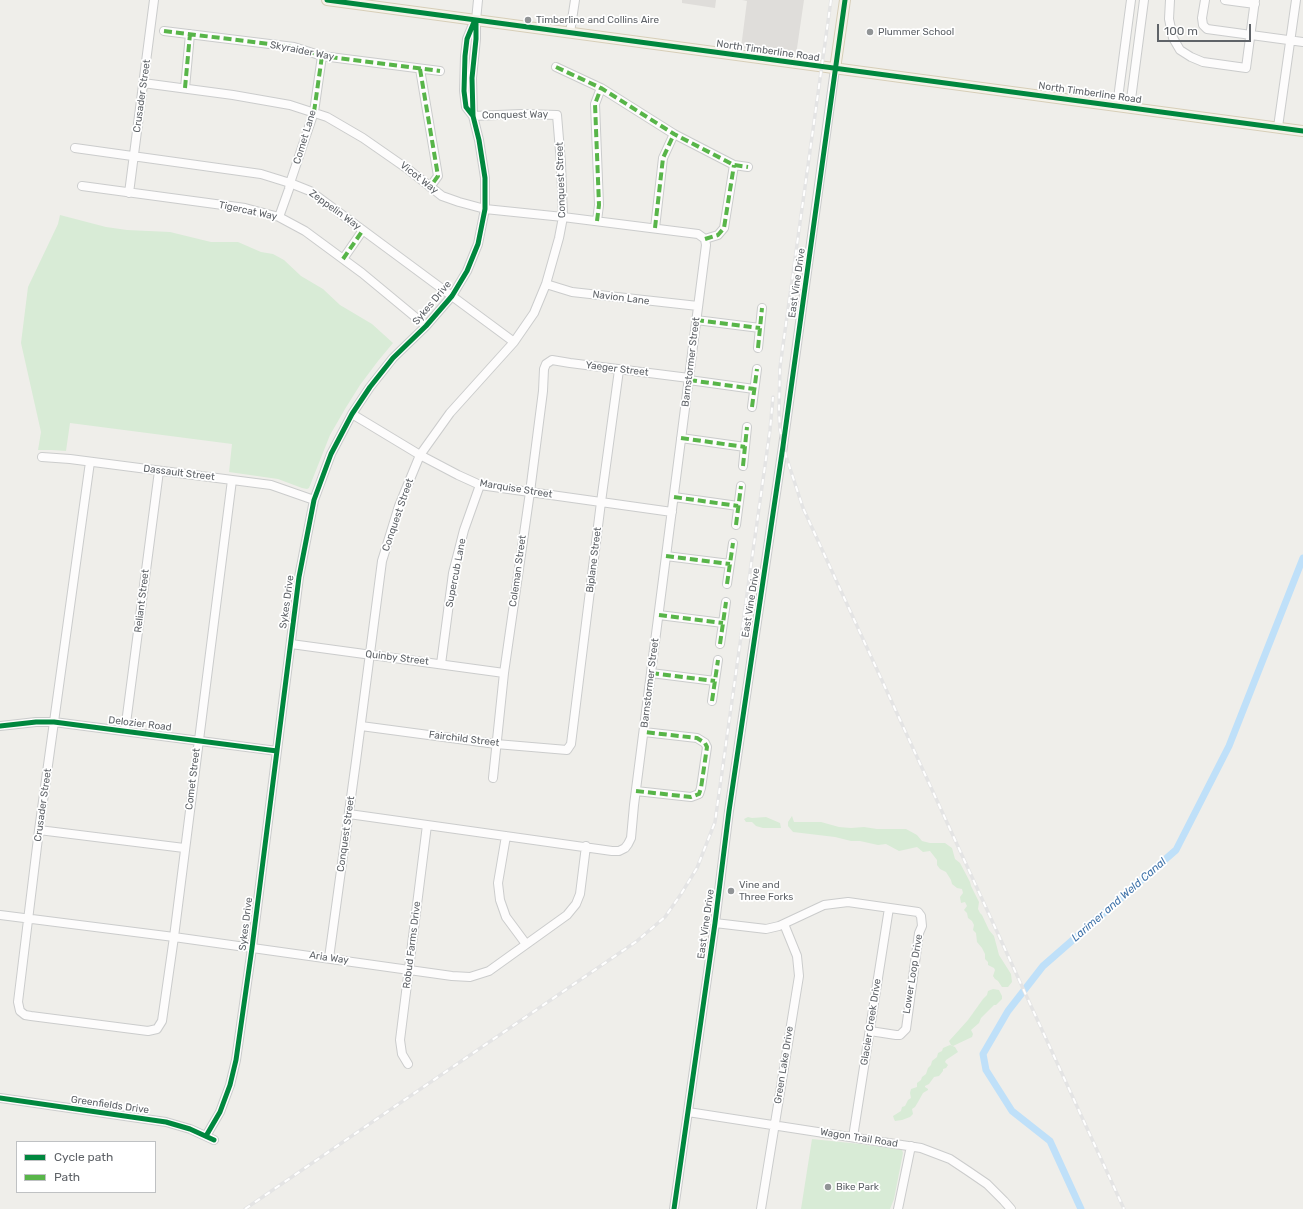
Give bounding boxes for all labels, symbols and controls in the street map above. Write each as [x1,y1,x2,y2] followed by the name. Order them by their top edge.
[536,14,659,26] place label: Timberline and Collins Aire
[523,15,533,25] marker: Timberline and Collins Aire
[1159,16,1253,42] scale bar
[1164,24,1198,38] text: 100 m
[878,26,954,38] place label: Plummer School
[865,27,875,37] marker: Plummer School
[716,38,820,64] street label: North Timberline Road
[269,39,335,63] street label: Skyraider Way
[131,59,153,133] street label: Crusader Street
[1038,80,1142,106] street label: North Timberline Road
[291,108,319,166] street label: Comet Lane
[482,108,548,122] street label: Conquest Way
[554,142,568,218] street label: Conquest Street
[397,159,441,197] street label: Vicot Way
[307,187,363,233] street label: Zeppelin Way
[218,199,278,223] street label: Tigercat Way
[786,247,808,319] street label: East Vine Drive
[410,279,454,327] street label: Sykes Drive
[592,289,650,307] street label: Navion Lane
[680,316,702,408] street label: Barnstormer Street
[585,359,649,379] street label: Yaeger Street
[143,463,215,483] street label: Dassault Street
[380,477,416,553] street label: Conquest Street
[479,477,553,501] street label: Marquise Street
[584,526,604,594] street label: Biplane Street
[507,534,529,608] street label: Coleman Street
[443,537,469,609] street label: Supercub Lane
[740,567,762,639] street label: East Vine Drive
[132,569,152,633] street label: Reliant Street
[277,574,297,630] street label: Sykes Drive
[639,637,661,729] street label: Barnstormer Street
[365,648,429,668] street label: Quinby Street
[108,714,172,734] street label: Delozier Road
[428,729,500,749] street label: Fairchild Street
[183,747,203,811] street label: Comet Street
[32,768,54,842] street label: Crusader Street
[335,795,357,873] street label: Conquest Street
[1069,855,1169,945] water label: Larimer and Weld Canal
[739,879,793,902] place label: Vine and Three Forks
[726,886,736,896] marker: Vine and Three Forks
[695,888,717,960] street label: East Vine Drive
[237,897,255,951] street label: Sykes Drive
[401,901,423,989] street label: Robud Farms Drive
[901,933,925,1015] street label: Lower Loop Drive
[309,949,349,967] street label: Aria Way
[858,978,884,1066] street label: Glacier Creek Drive
[772,1025,796,1105] street label: Green Lake Drive
[70,1094,150,1116] street label: Greenfields Drive
[819,1126,899,1150] street label: Wagon Trail Road
[16,1141,156,1193] legend
[54,1150,113,1164] text: Cycle path
[54,1170,80,1184] text: Path
[836,1181,879,1193] place label: Bike Park
[823,1182,833,1192] marker: Bike Park

